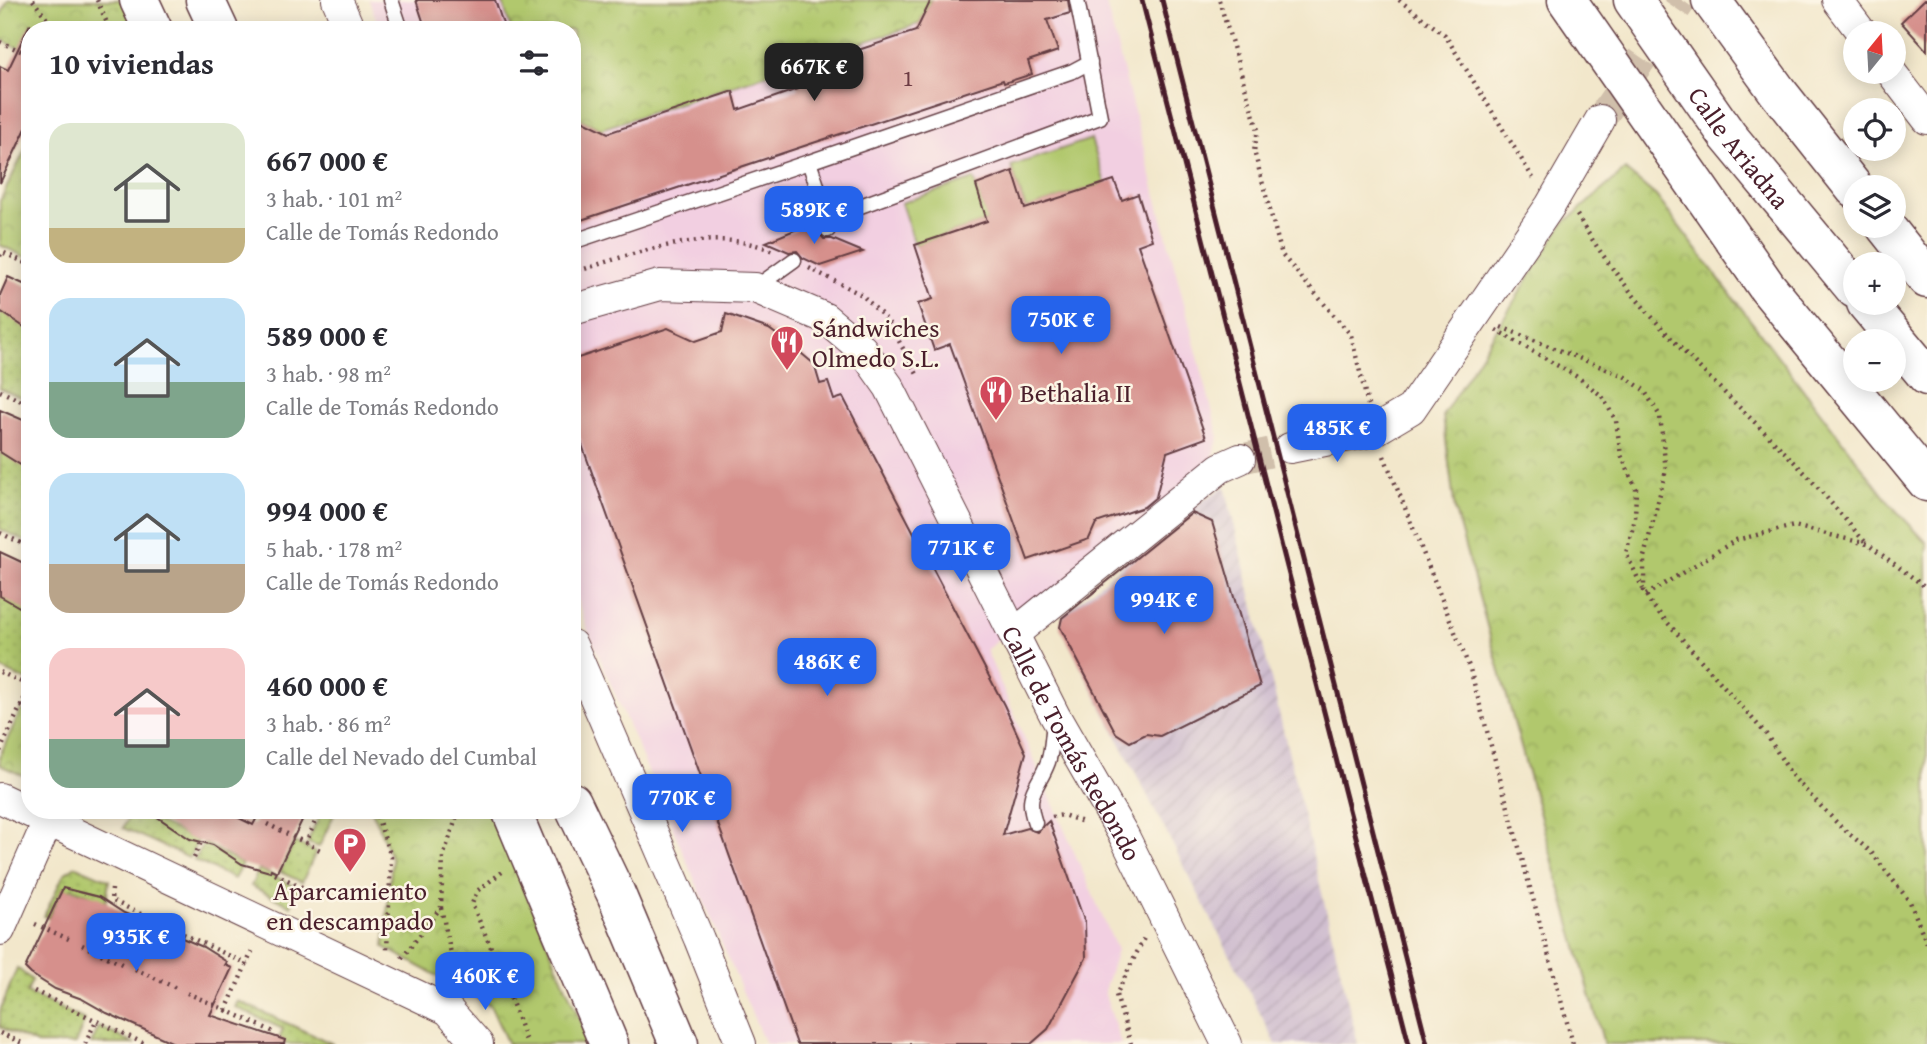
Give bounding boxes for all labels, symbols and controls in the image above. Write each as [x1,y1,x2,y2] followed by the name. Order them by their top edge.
[1843,21,1906,84] north arrow
[1843,21,1906,392] map controls
[49,41,214,85] text: 10 viviendas
[757,43,871,103] pin: 667K €
[515,44,553,82] icon: filters
[780,49,848,82] text: 667K €
[902,61,914,94] house number: 1
[1679,78,1800,218] street label: Calle Ariadna
[1843,98,1906,161] button: locate
[266,138,388,182] text: 667 000 €
[105,151,189,235] icon: home
[1843,175,1906,238] button: layers
[266,182,402,215] text: 3 hab. · 101 m²
[757,187,871,246] pin: 589K €
[780,192,848,225] text: 589K €
[266,215,499,248] text: Calle de Tomás Redondo
[1843,252,1906,315] button: +
[1004,296,1118,356] pin: 750K €
[1027,302,1095,335] text: 750K €
[812,308,939,377] place label: Sándwiches Olmedo S.L.
[266,313,388,357] text: 589 000 €
[768,323,806,372] restaurant icon: Sándwiches Olmedo S.L.
[105,326,189,410] icon: home
[1843,329,1906,392] button: −
[266,357,391,390] text: 3 hab. · 98 m²
[977,373,1015,422] restaurant icon: Bethalia II
[1020,373,1132,412] place label: Bethalia II
[266,390,499,423] text: Calle de Tomás Redondo
[1280,405,1394,464] pin: 485K €
[1303,410,1371,443] text: 485K €
[266,488,388,532] text: 994 000 €
[105,501,189,585] icon: home
[904,524,1018,584] pin: 771K €
[927,530,995,563] text: 771K €
[266,532,402,565] text: 5 hab. · 178 m²
[266,565,499,598] text: Calle de Tomás Redondo
[1107,576,1221,636] pin: 994K €
[1130,582,1198,615] text: 994K €
[993,618,1153,867] street label: Calle de Tomás Redondo
[770,638,884,698] pin: 486K €
[793,644,861,677] text: 486K €
[266,663,388,707] text: 460 000 €
[105,676,189,760] icon: home
[266,707,391,740] text: 3 hab. · 86 m²
[266,740,537,773] text: Calle del Nevado del Cumbal
[625,774,739,834] pin: 770K €
[648,780,716,813] text: 770K €
[331,825,369,874] parking icon: Aparcamiento en descampado
[266,871,434,940] place label: Aparcamiento en descampado
[79,914,193,973] pin: 935K €
[102,919,170,952] text: 935K €
[428,953,542,1012] pin: 460K €
[451,958,519,991] text: 460K €

